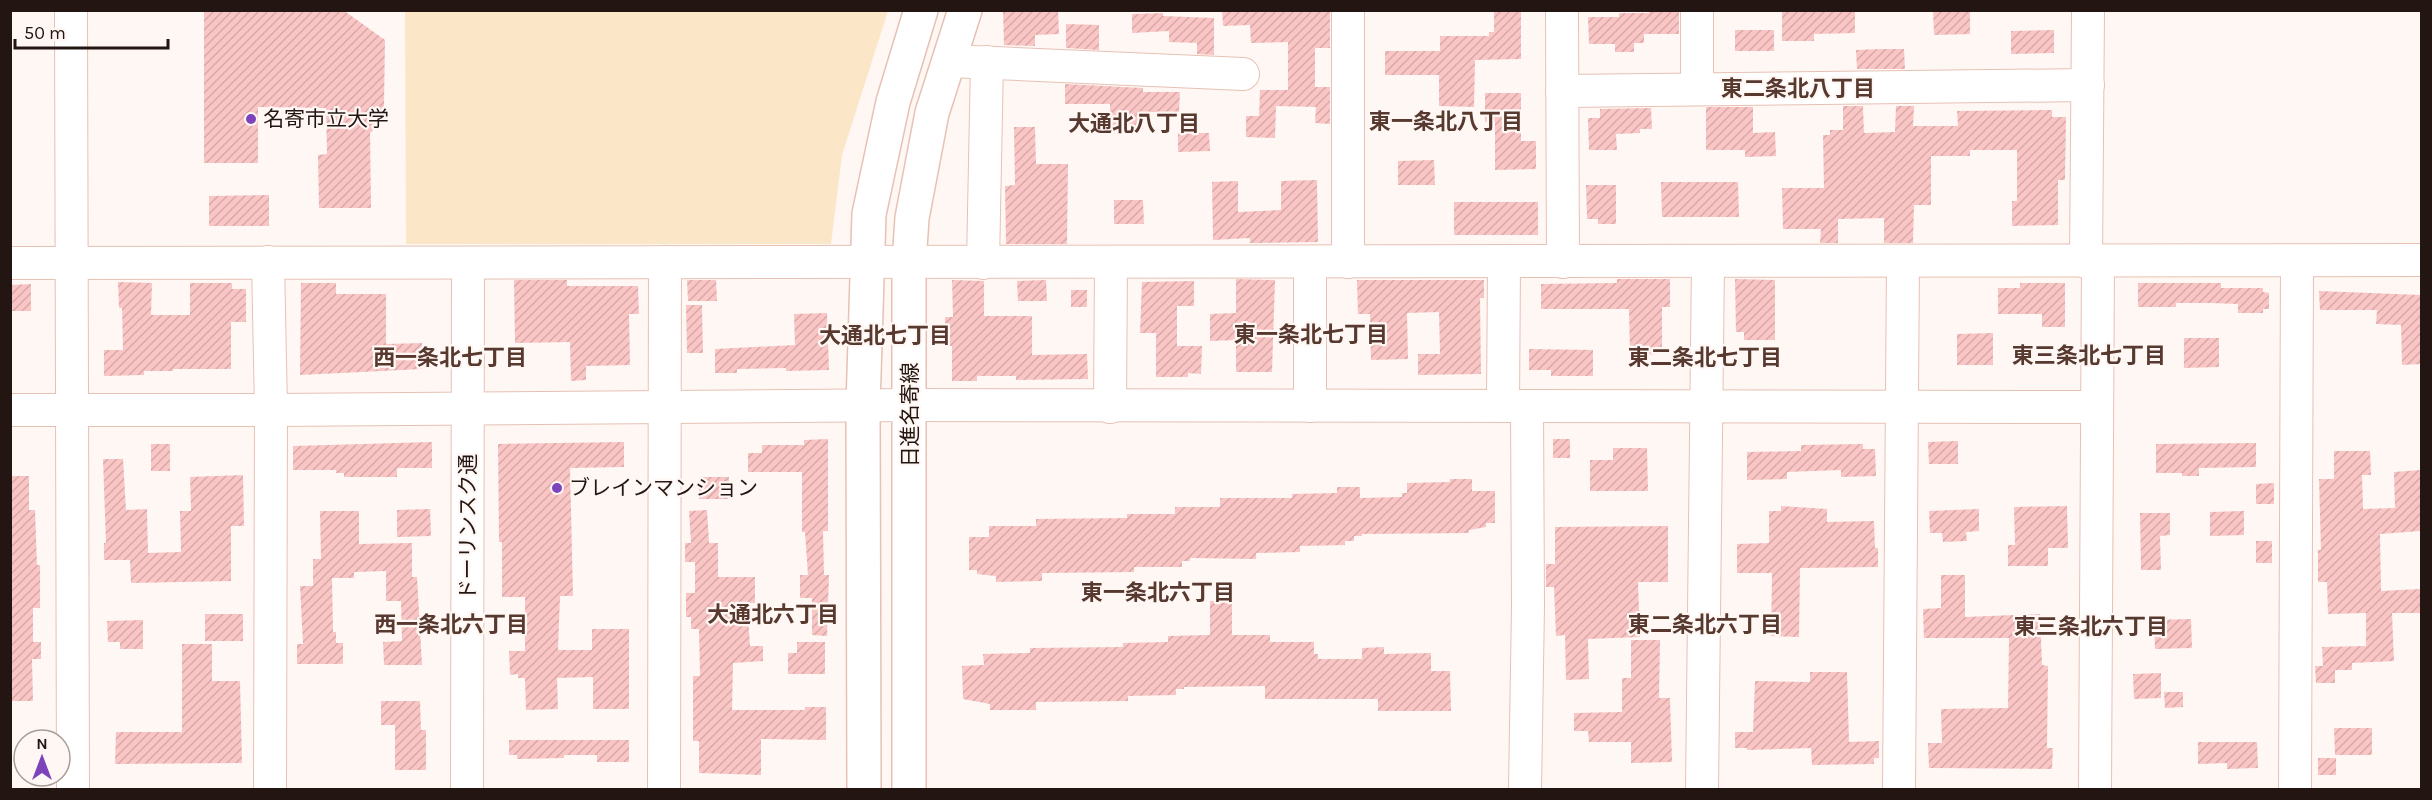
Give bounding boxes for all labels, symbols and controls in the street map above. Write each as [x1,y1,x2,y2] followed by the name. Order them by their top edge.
[15,12,168,50] scale bar
[24,22,66,44] text: 50 m
[1721,76,1875,102] district label: 東二条北八丁目
[263,107,389,131] place label: 名寄市立大学
[1369,109,1523,135] district label: 東一条北八丁目
[1068,111,1200,137] district label: 大通北八丁目
[244,112,258,126] marker: 名寄市立大学
[1234,322,1388,348] district label: 東一条北七丁目
[819,323,951,349] district label: 大通北七丁目
[2012,343,2166,369] district label: 東三条北七丁目
[373,345,527,371] district label: 西一条北七丁目
[1628,345,1782,371] district label: 東二条北七丁目
[898,363,922,468] street label: 日進名寄線
[456,454,480,600] street label: ドーリンスク通
[569,476,758,500] place label: ブレインマンション
[550,481,564,495] marker: ブレインマンション
[1081,580,1235,606] district label: 東一条北六丁目
[707,602,839,628] district label: 大通北六丁目
[374,612,528,638] district label: 西一条北六丁目
[1628,612,1782,638] district label: 東二条北六丁目
[2014,614,2168,640] district label: 東三条北六丁目
[12,728,72,788] north arrow
[36,734,48,753] text: N

